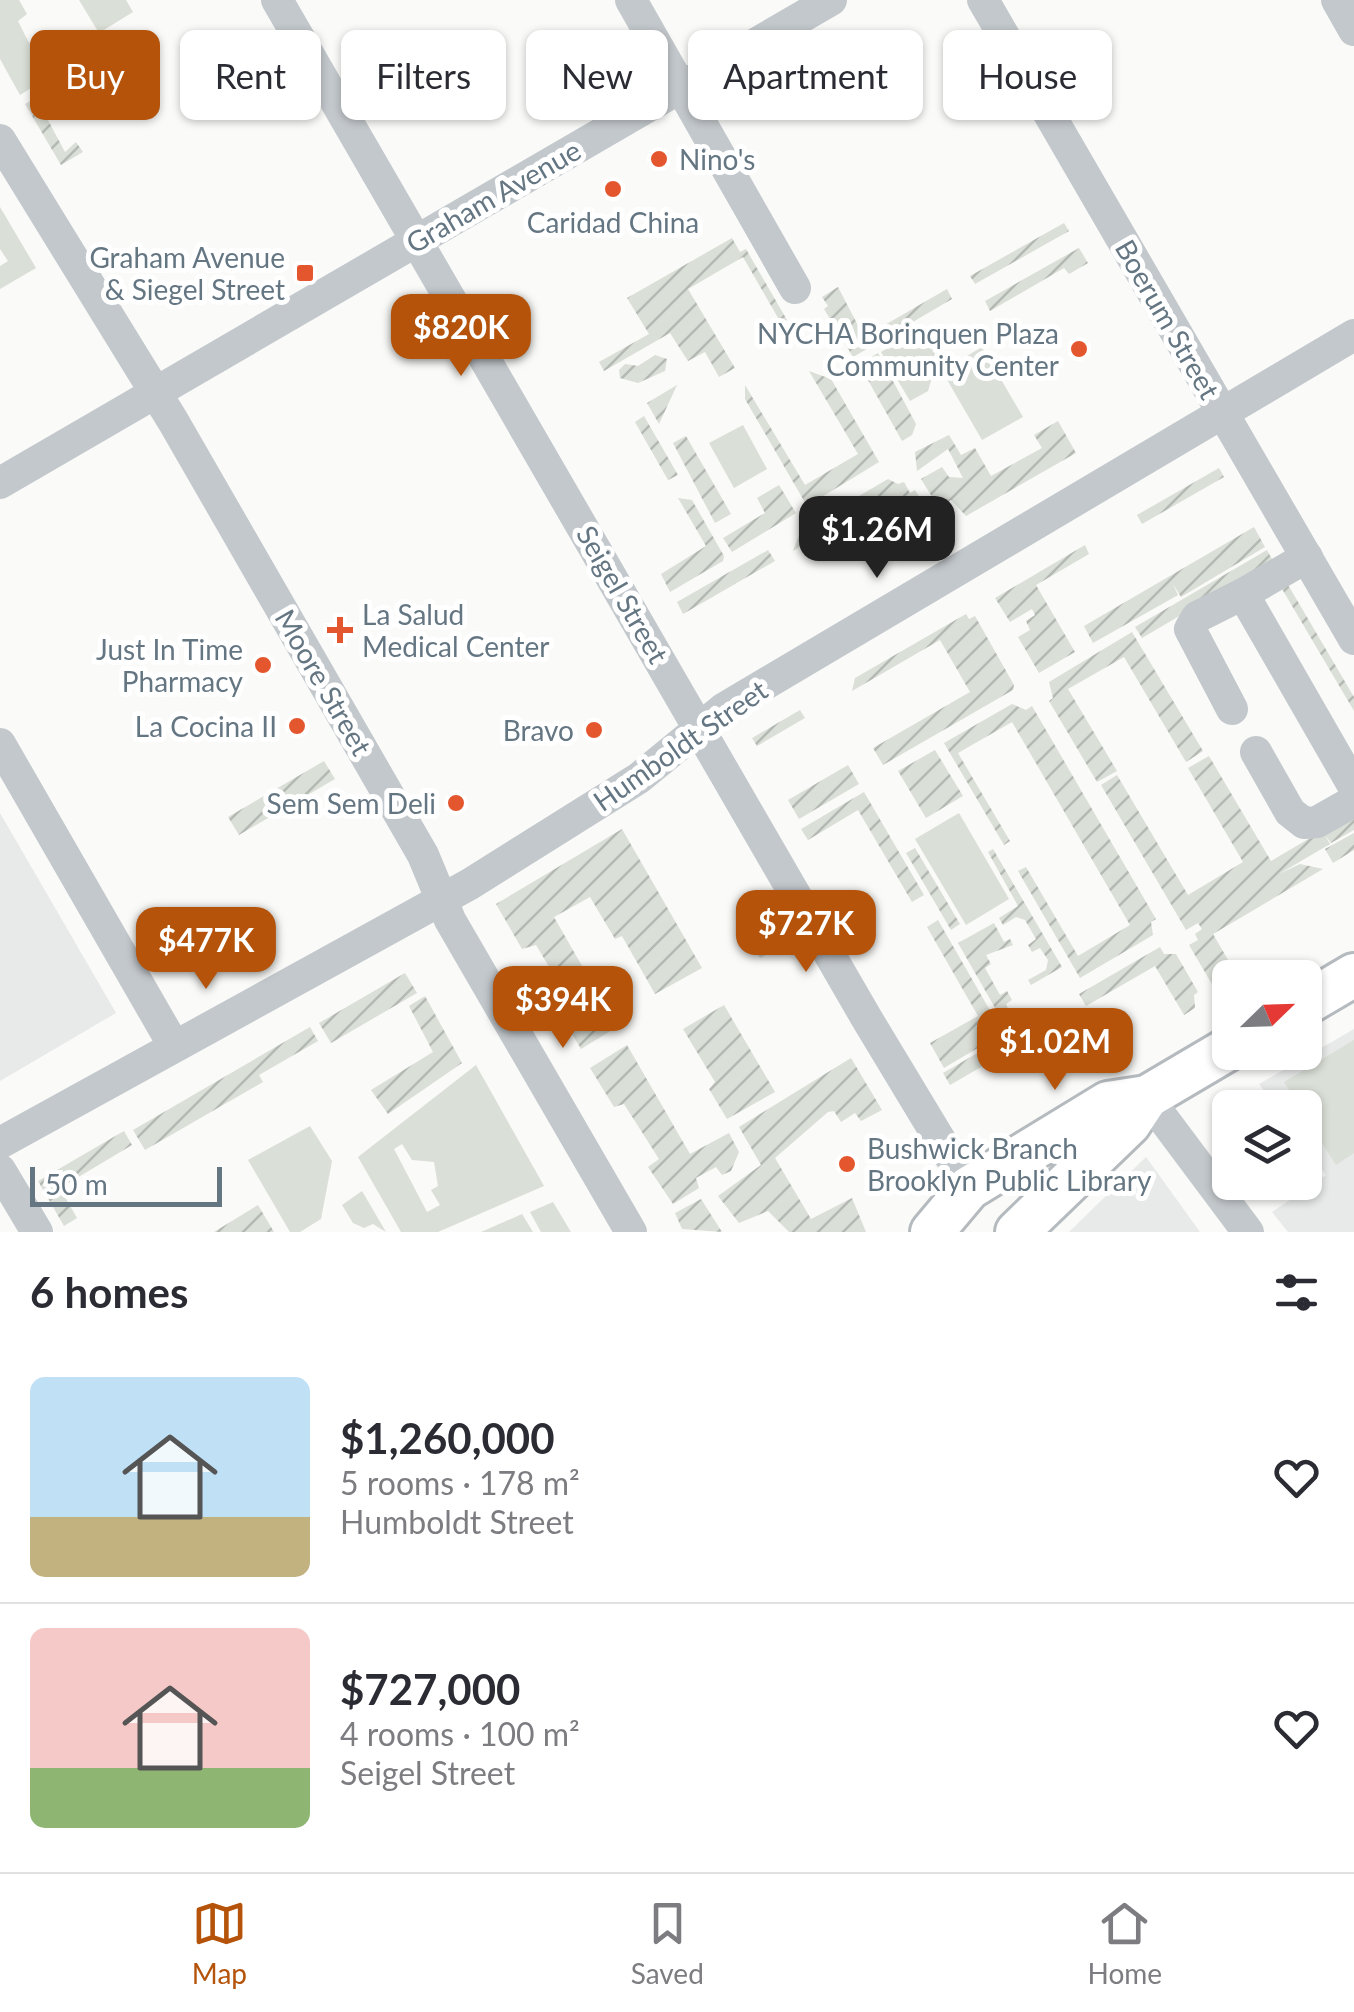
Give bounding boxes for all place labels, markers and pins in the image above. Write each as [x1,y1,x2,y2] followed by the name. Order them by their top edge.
[679,142,755,176] place label: Nino's
[648,148,670,170] marker: Nino's
[602,178,624,200] marker: Caridad China
[527,205,699,239] place label: Caridad China
[89,240,285,306] place label: Graham Avenue & Siegel Street
[294,262,316,284] marker: Graham Avenue & Siegel Street
[391,294,531,379] pin: $820K
[757,316,1059,382] place label: NYCHA Borinquen Plaza Community Center
[1068,338,1090,360] marker: NYCHA Borinquen Plaza Community Center
[796,496,958,581] pin: $1.26M
[362,597,549,663] place label: La Salud Medical Center
[327,617,353,643] marker: La Salud Medical Center
[96,632,244,698] place label: Just In Time Pharmacy
[252,654,274,676] marker: Just In Time Pharmacy
[135,709,277,743] place label: La Cocina II
[503,713,574,747] place label: Bravo
[286,715,308,737] marker: La Cocina II
[583,719,605,741] marker: Bravo
[267,786,436,820] place label: Sem Sem Deli
[445,792,467,814] marker: Sem Sem Deli
[736,890,876,975] pin: $727K
[136,907,276,992] pin: $477K
[493,966,633,1051] pin: $394K
[974,1008,1136,1093] pin: $1.02M
[867,1131,1152,1197] place label: Bushwick Branch Brooklyn Public Library
[836,1153,858,1175] marker: Bushwick Branch Brooklyn Public Library

